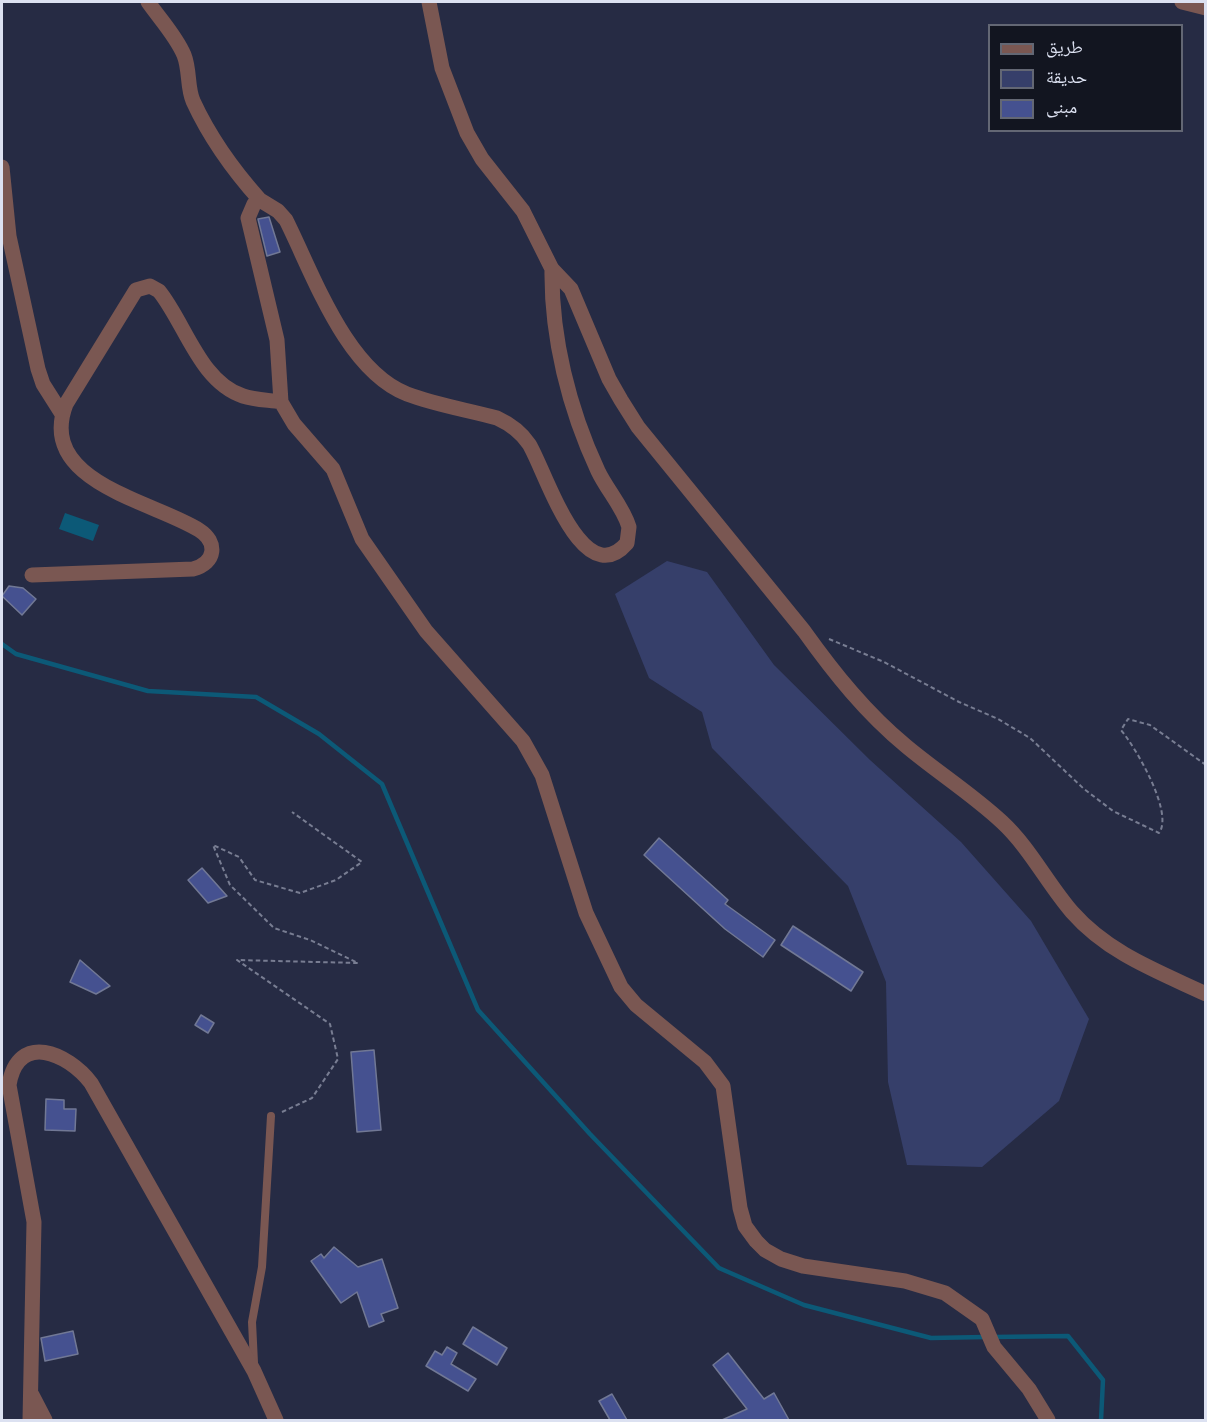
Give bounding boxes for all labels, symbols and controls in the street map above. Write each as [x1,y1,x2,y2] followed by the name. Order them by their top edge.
[988,24,1183,132] legend
[1046,35,1083,59] text: طريق
[1046,65,1087,89] text: حديقة
[1046,95,1077,119] text: مبنى

